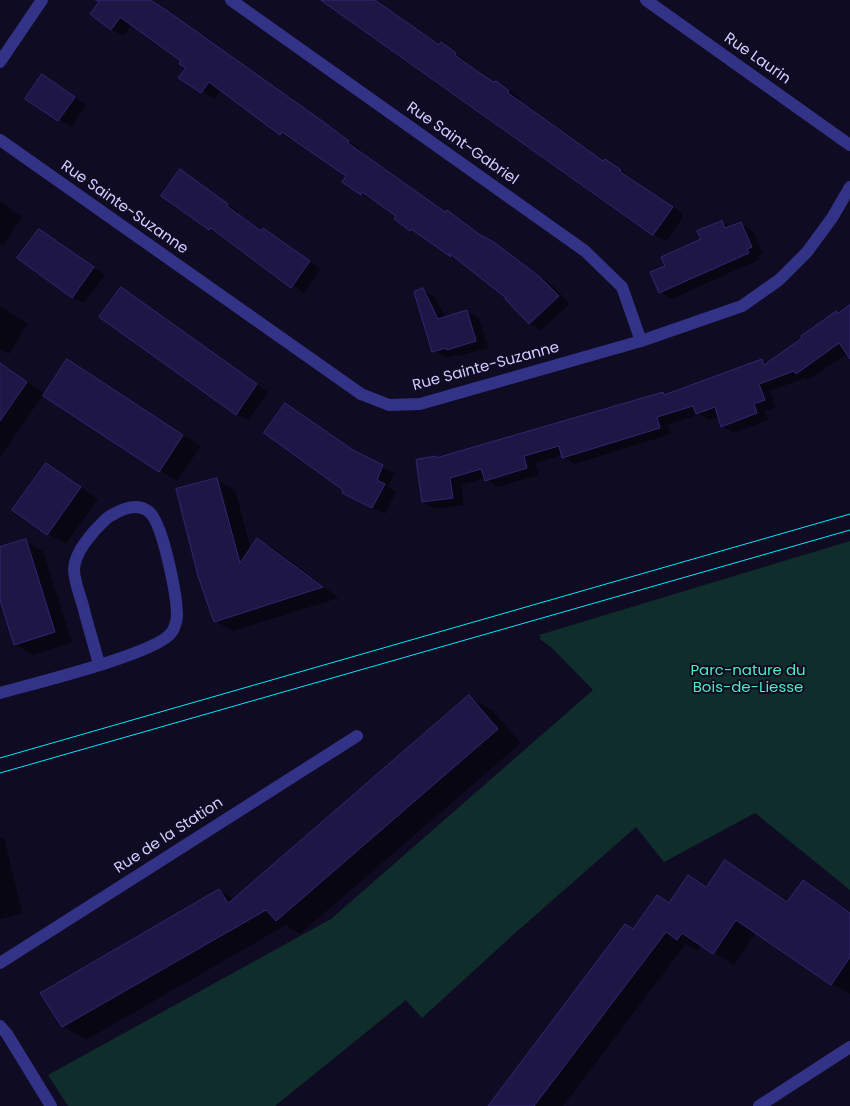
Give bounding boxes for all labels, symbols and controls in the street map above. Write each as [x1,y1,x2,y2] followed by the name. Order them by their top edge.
[720,30,794,88] street label: Rue Laurin
[403,99,521,189] street label: Rue Saint-Gabriel
[57,157,191,259] street label: Rue Sainte-Suzanne
[411,339,561,395] street label: Rue Sainte-Suzanne
[690,662,806,697] park label: Parc-nature du Bois-de-Liesse
[111,794,227,878] street label: Rue de la Station

